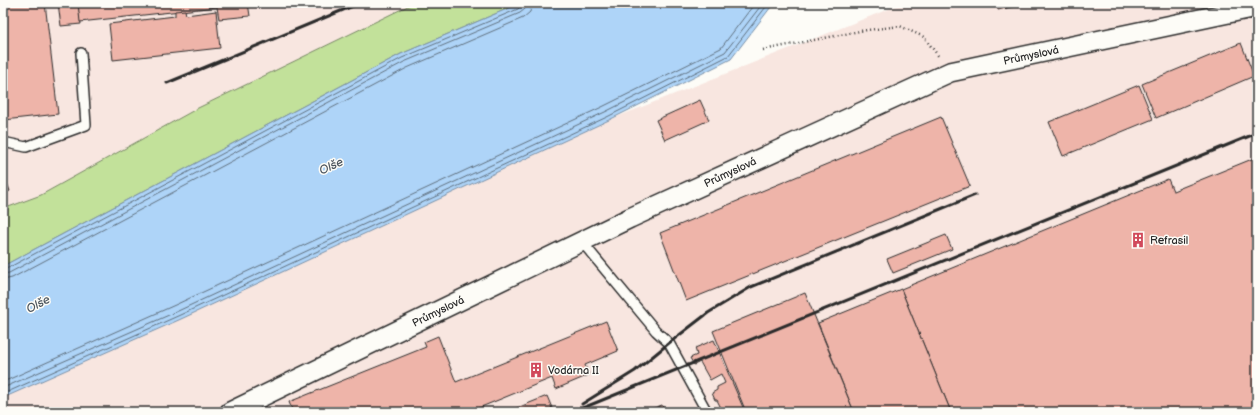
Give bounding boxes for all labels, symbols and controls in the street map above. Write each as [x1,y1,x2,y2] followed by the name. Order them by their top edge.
[1002,43,1060,68] street label: Průmyslová
[317,155,346,178] water label: Olše
[702,155,759,190] street label: Průmyslová
[1129,231,1147,249] building icon: Refrasil
[1150,234,1188,247] place label: Refrasil
[24,292,53,317] water label: Olše
[410,293,466,330] street label: Průmyslová
[527,361,545,379] building icon: Vodárna II
[548,364,599,377] place label: Vodárna II

